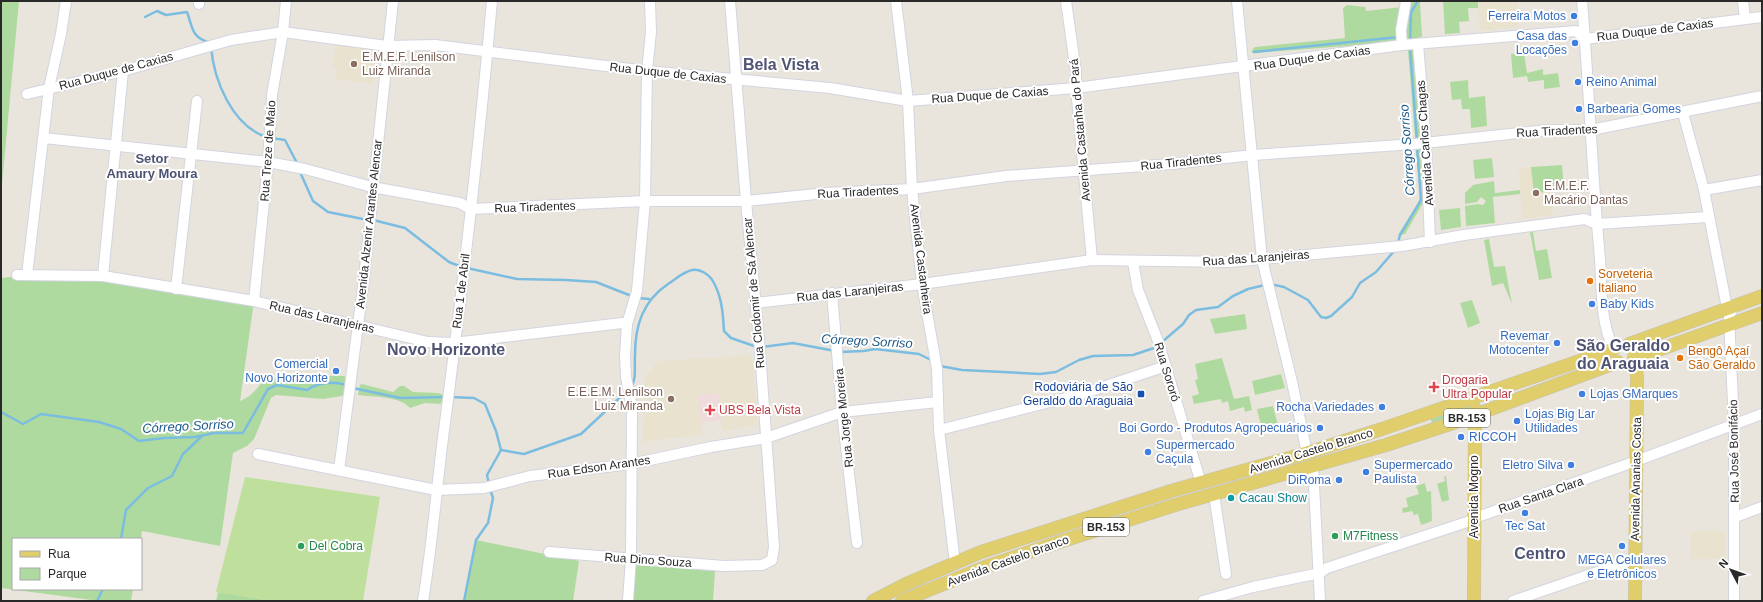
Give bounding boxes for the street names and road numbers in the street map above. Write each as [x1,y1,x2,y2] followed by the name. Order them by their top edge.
[1596,16,1714,44] street label: Rua Duque de Caxias
[1253,43,1371,73] street label: Rua Duque de Caxias
[57,49,175,93] street label: Rua Duque de Caxias
[1067,58,1093,202] street label: Avenida Castanha do Pará
[609,60,727,86] street label: Rua Duque de Caxias
[1414,80,1436,206] street label: Avenida Carlos Chagas
[931,84,1049,106] street label: Rua Duque de Caxias
[257,100,279,202] street label: Rua Treze de Maio
[1516,122,1598,140] street label: Rua Tiradentes
[353,139,385,309] street label: Avenida Alzenir Arantes Alencar
[1140,151,1222,173] street label: Rua Tiradentes
[817,183,899,201] street label: Rua Tiradentes
[494,199,576,215] street label: Rua Tiradentes
[907,203,935,315] street label: Avenida Castanheira
[740,217,768,369] street label: Rua Clodomir de Sá Alencar
[1202,247,1310,269] street label: Rua das Laranjeiras
[449,253,473,329] street label: Rua 1 de Abril
[796,279,904,305] street label: Rua das Laranjeiras
[268,298,376,336] street label: Rua das Laranjeiras
[1151,341,1183,404] street label: Rua Sororó
[832,368,856,468] street label: Rua Jorge Moreira
[1726,399,1742,503] street label: Rua José Bonifácio
[1444,409,1490,427] road number: BR-153
[1628,417,1644,541] street label: Avenida Ananias Costa
[1247,425,1375,476] street label: Avenida Castelo Branco
[547,453,651,481] street label: Rua Edson Arantes
[1467,455,1481,539] street label: Avenida Mogno
[1497,474,1586,516] street label: Rua Santa Clara
[1083,518,1129,536] road number: BR-153
[945,532,1071,590] street label: Avenida Castelo Branco
[604,550,692,570] street label: Rua Dino Souza

